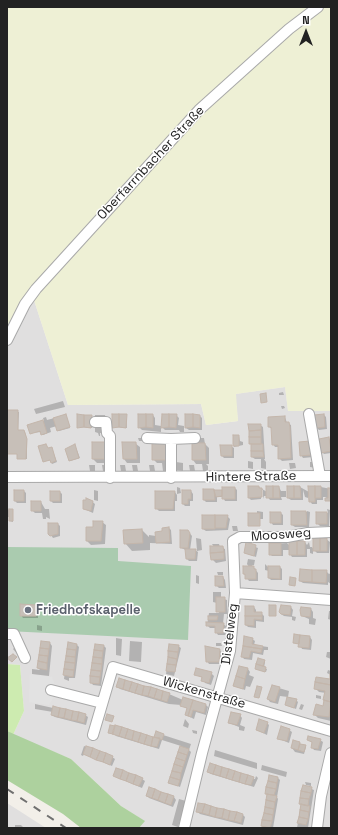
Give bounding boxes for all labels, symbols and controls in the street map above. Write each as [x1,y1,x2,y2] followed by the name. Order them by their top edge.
[286,12,326,52] north arrow
[302,13,310,27] text: N
[94,103,208,223] street label: Oberfarrnbacher Straße
[206,468,296,486] street label: Hintere Straße
[250,525,312,545] street label: Moosweg
[36,602,140,618] place label: Friedhofskapelle
[219,603,241,665] street label: Distelweg
[23,605,33,615] marker: Friedhofskapelle
[161,674,247,712] street label: Wickenstraße

